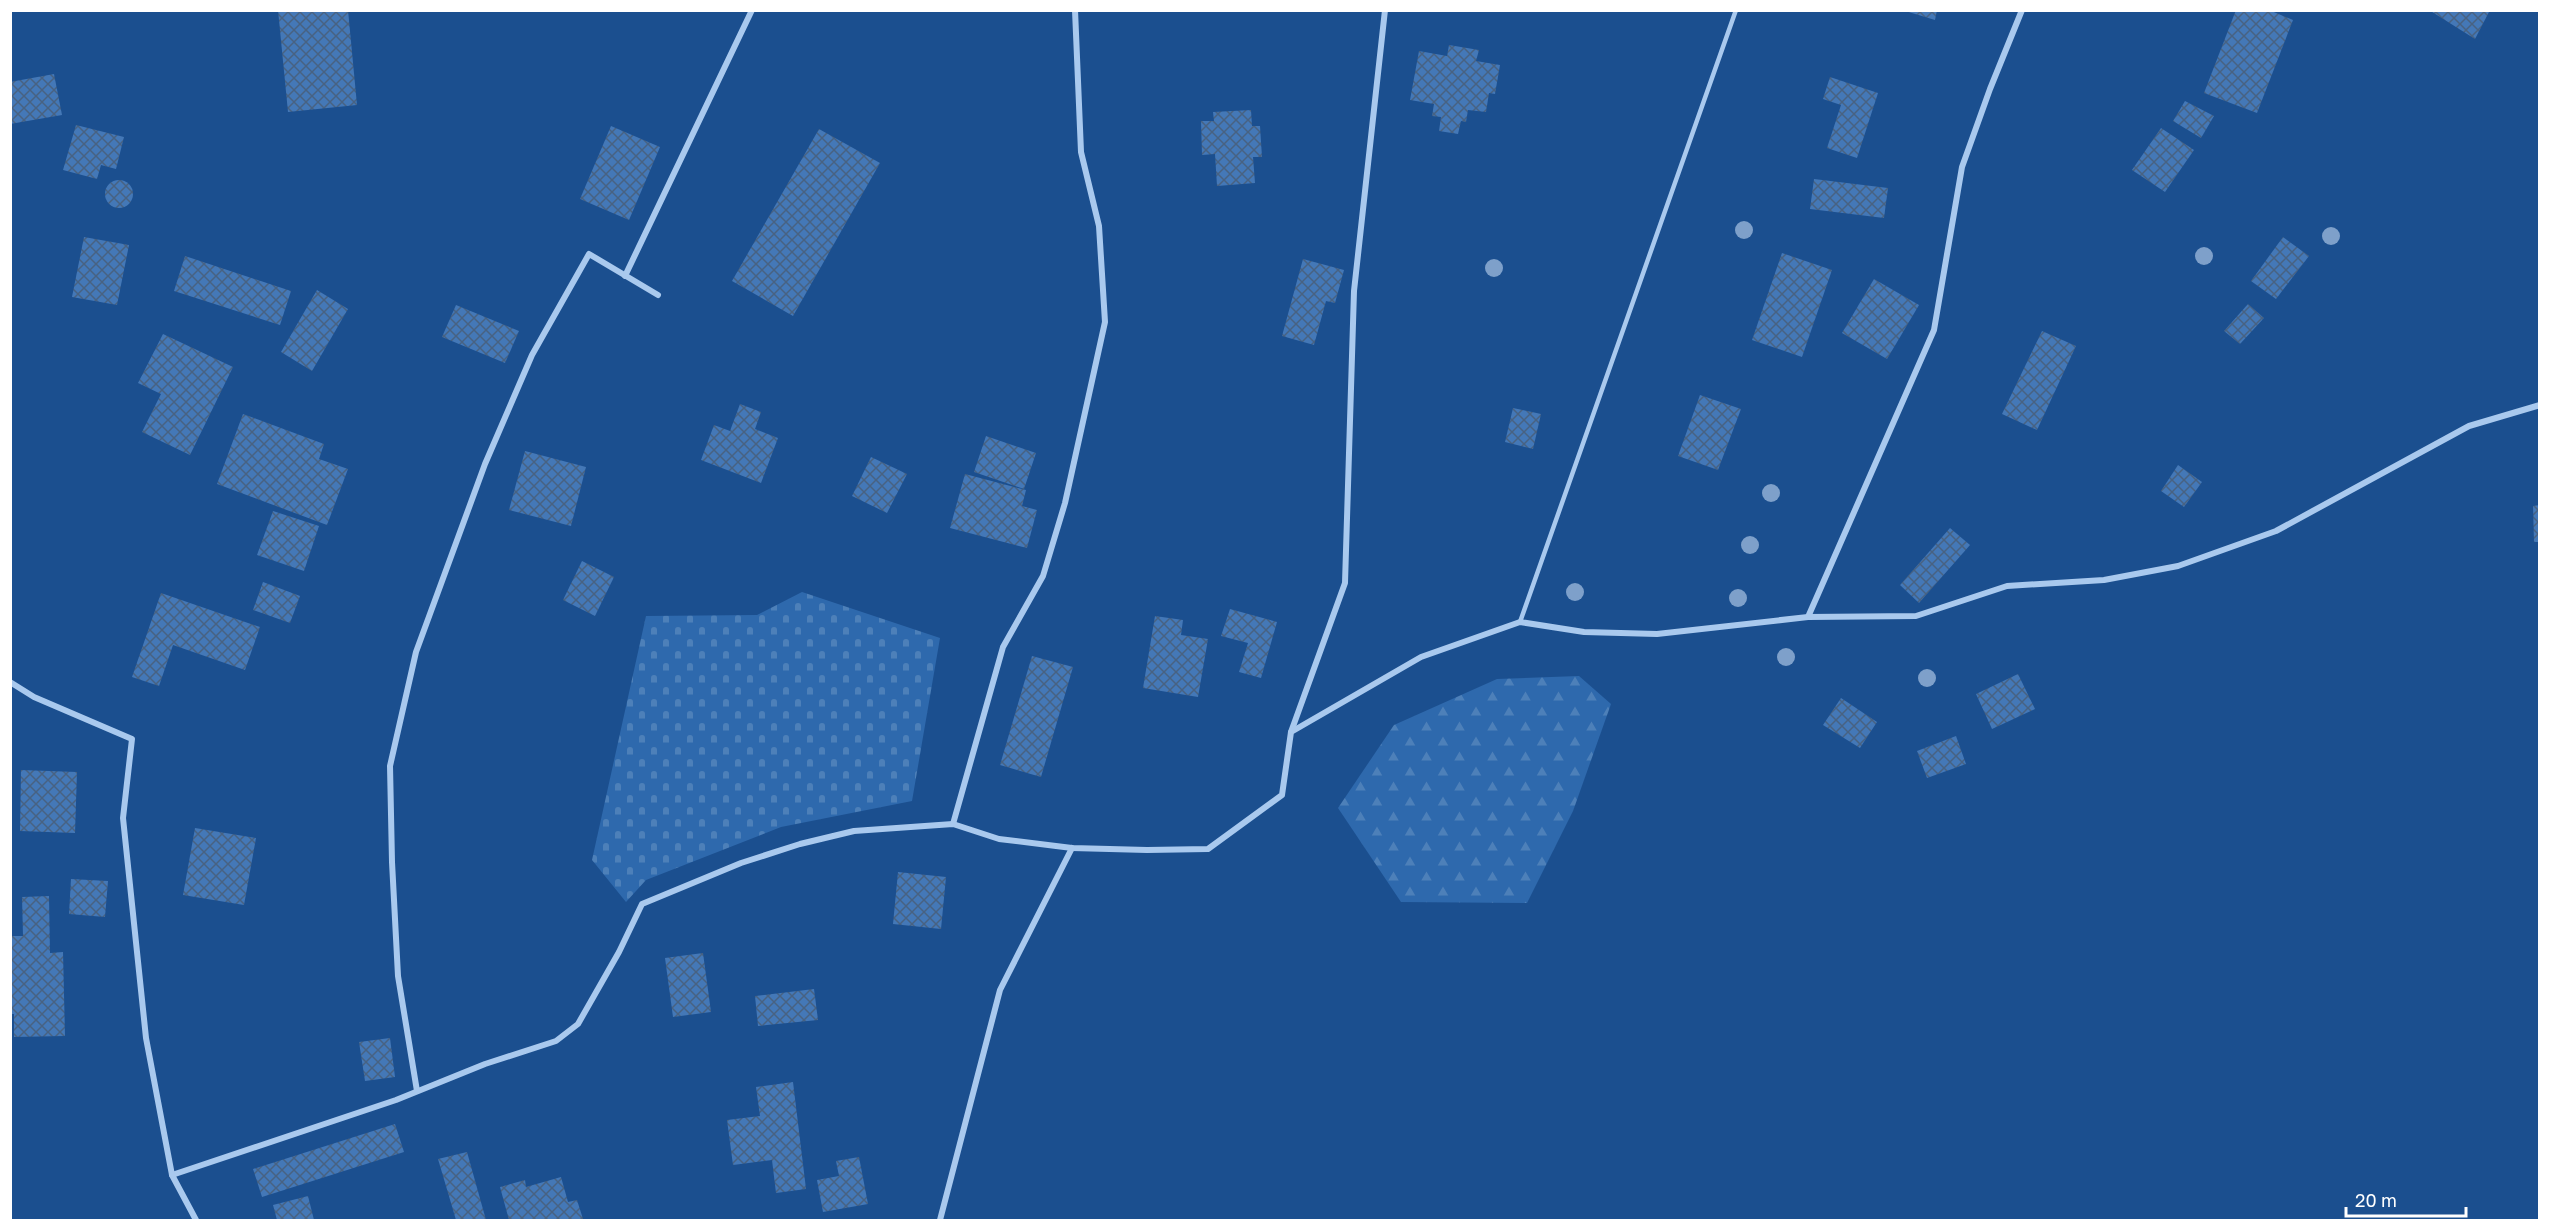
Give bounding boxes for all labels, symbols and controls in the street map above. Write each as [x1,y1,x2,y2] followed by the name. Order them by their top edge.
[2346,1180,2466,1218] scale bar
[2355,1189,2397,1211] text: 20 m

